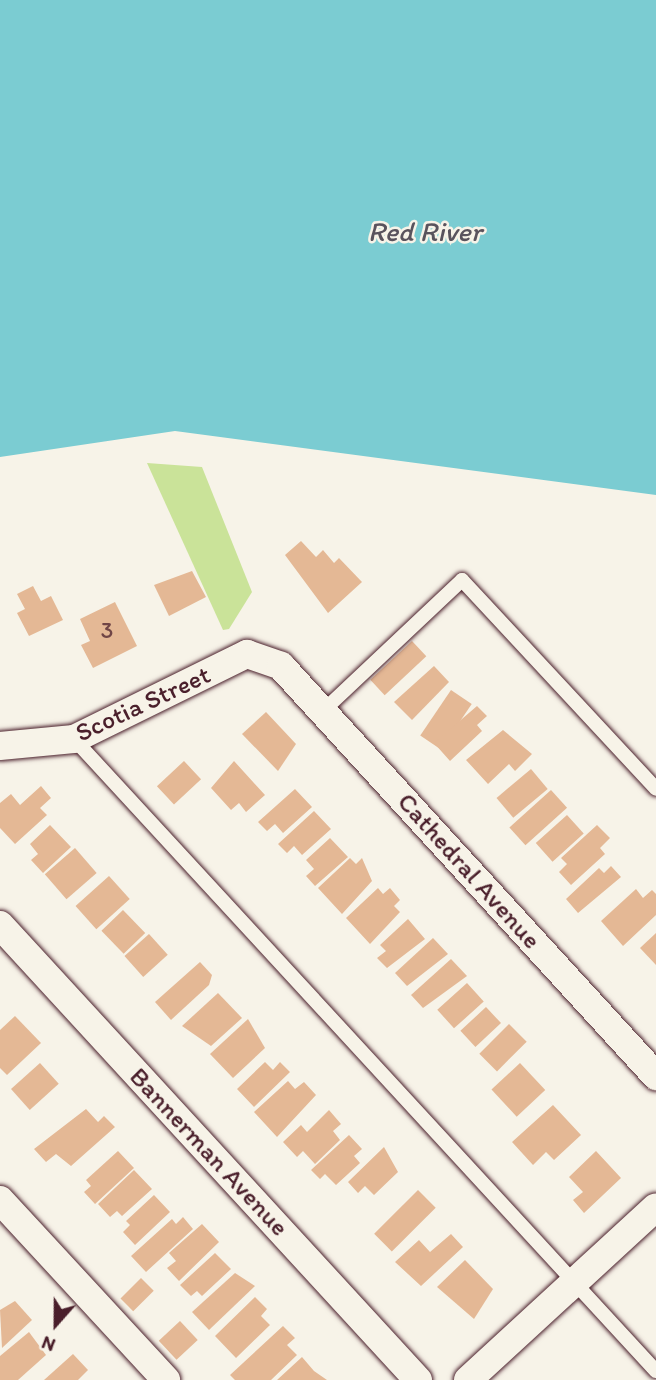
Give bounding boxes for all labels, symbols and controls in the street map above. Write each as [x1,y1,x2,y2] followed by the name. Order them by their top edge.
[369,214,481,248] water label: Red River
[101,616,113,644] house number: 3
[71,659,215,749] street label: Scotia Street
[391,787,547,955] street label: Cathedral Avenue
[123,1062,295,1242] street label: Bannerman Avenue
[21,1289,91,1359] north arrow
[38,1331,58,1357] text: N

